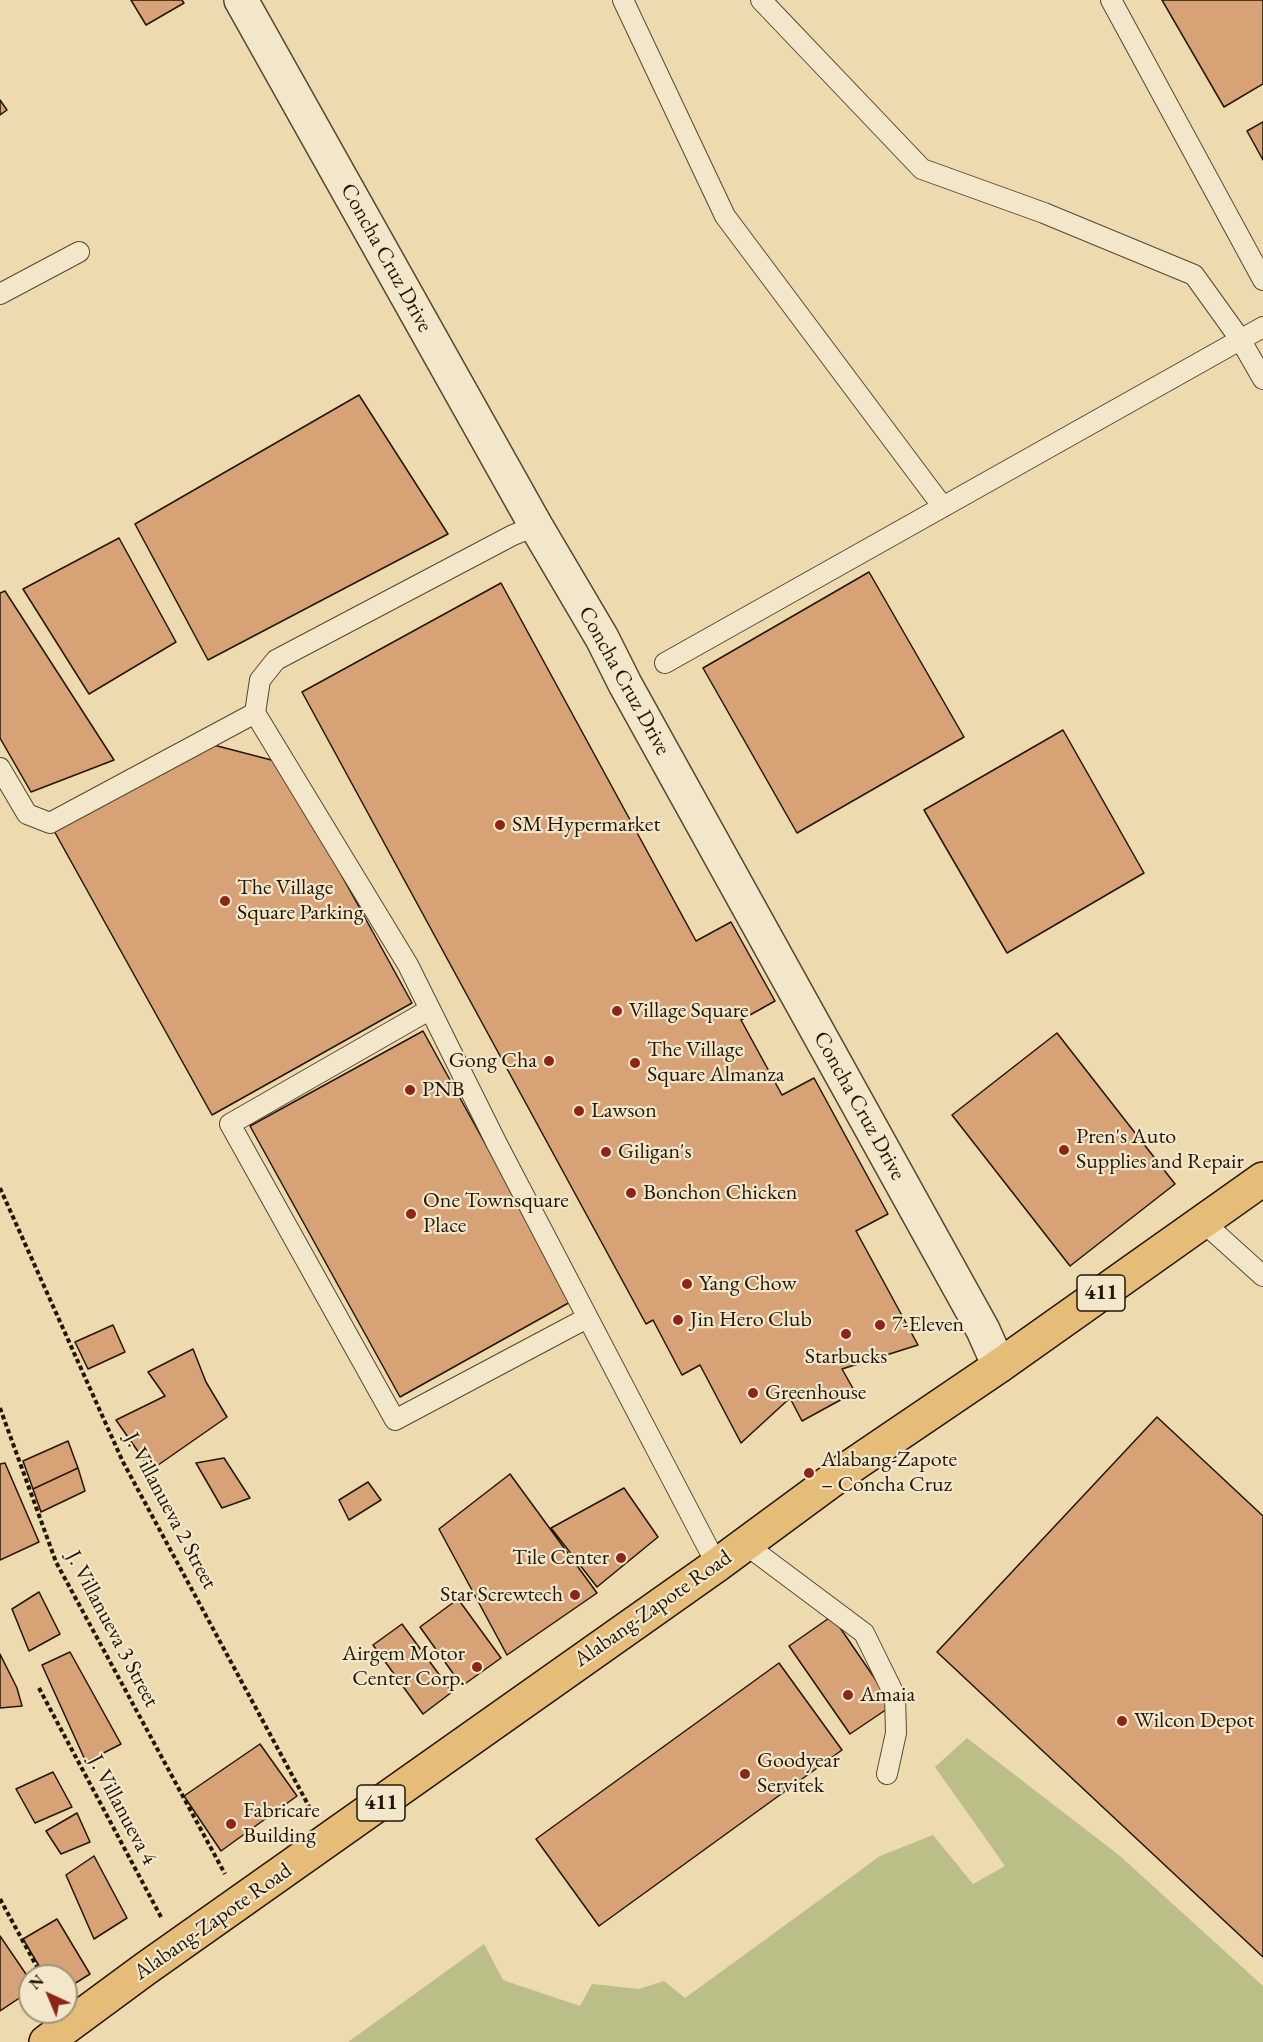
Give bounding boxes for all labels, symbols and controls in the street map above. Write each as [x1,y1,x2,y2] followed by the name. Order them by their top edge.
[334,179,438,337] street label: Concha Cruz Drive
[572,602,676,760] street label: Concha Cruz Drive
[512,812,660,838] place label: SM Hypermarket
[493,818,507,832] marker: SM Hypermarket
[237,875,363,926] place label: The Village Square Parking
[218,894,232,908] marker: The Village Square Parking
[629,998,749,1024] place label: Village Square
[610,1004,624,1018] marker: Village Square
[807,1027,911,1185] street label: Concha Cruz Drive
[647,1037,784,1088] place label: The Village Square Almanza
[449,1048,537,1074] place label: Gong Cha
[542,1054,556,1068] marker: Gong Cha
[628,1056,642,1070] marker: The Village Square Almanza
[422,1077,464,1103] place label: PNB
[403,1083,417,1097] marker: PNB
[591,1098,657,1124] place label: Lawson
[572,1104,586,1118] marker: Lawson
[1076,1124,1244,1176] place label: Pren's Auto Supplies and Repair
[618,1139,692,1165] place label: Giligan's
[1057,1143,1071,1157] marker: Pren's Auto Supplies and Repair
[599,1145,613,1159] marker: Giligan's
[643,1180,797,1206] place label: Bonchon Chicken
[624,1186,638,1200] marker: Bonchon Chicken
[423,1188,569,1240] place label: One Townsquare Place
[404,1207,418,1221] marker: One Townsquare Place
[699,1271,796,1297] place label: Yang Chow
[1077,1275,1125,1311] road number: 411
[680,1277,694,1291] marker: Yang Chow
[690,1307,812,1333] place label: Jin Hero Club
[892,1312,964,1338] place label: 7-Eleven
[671,1313,685,1327] marker: Jin Hero Club
[873,1318,887,1332] marker: 7-Eleven
[839,1327,853,1341] marker: Starbucks
[805,1344,887,1370] place label: Starbucks
[765,1380,866,1406] place label: Greenhouse
[746,1386,760,1400] marker: Greenhouse
[118,1428,222,1594] street label: J. Villanueva 2 Street
[821,1447,957,1498] place label: Alabang-Zapote – Concha Cruz
[802,1466,816,1480] marker: Alabang-Zapote – Concha Cruz
[512,1545,609,1571] place label: Tile Center
[569,1545,737,1673] street label: Alabang-Zapote Road
[60,1546,164,1712] street label: J. Villanueva 3 Street
[614,1551,628,1565] marker: Tile Center
[440,1582,563,1608] place label: Star Screwtech
[568,1588,582,1602] marker: Star Screwtech
[342,1641,465,1693] place label: Airgem Motor Center Corp.
[470,1660,484,1674] marker: Airgem Motor Center Corp.
[860,1682,915,1708] place label: Amaia
[841,1688,855,1702] marker: Amaia
[1134,1708,1254,1734] place label: Wilcon Depot
[1115,1714,1129,1728] marker: Wilcon Depot
[757,1748,840,1800] place label: Goodyear Servitek
[82,1750,162,1870] street label: J. Villanueva 4
[738,1767,752,1781] marker: Goodyear Servitek
[357,1785,405,1821] road number: 411
[243,1798,320,1850] place label: Fabricare Building
[224,1817,238,1831] marker: Fabricare Building
[129,1858,297,1986] street label: Alabang-Zapote Road
[18,1964,78,2024] north arrow
[25,1970,48,1994] text: N

